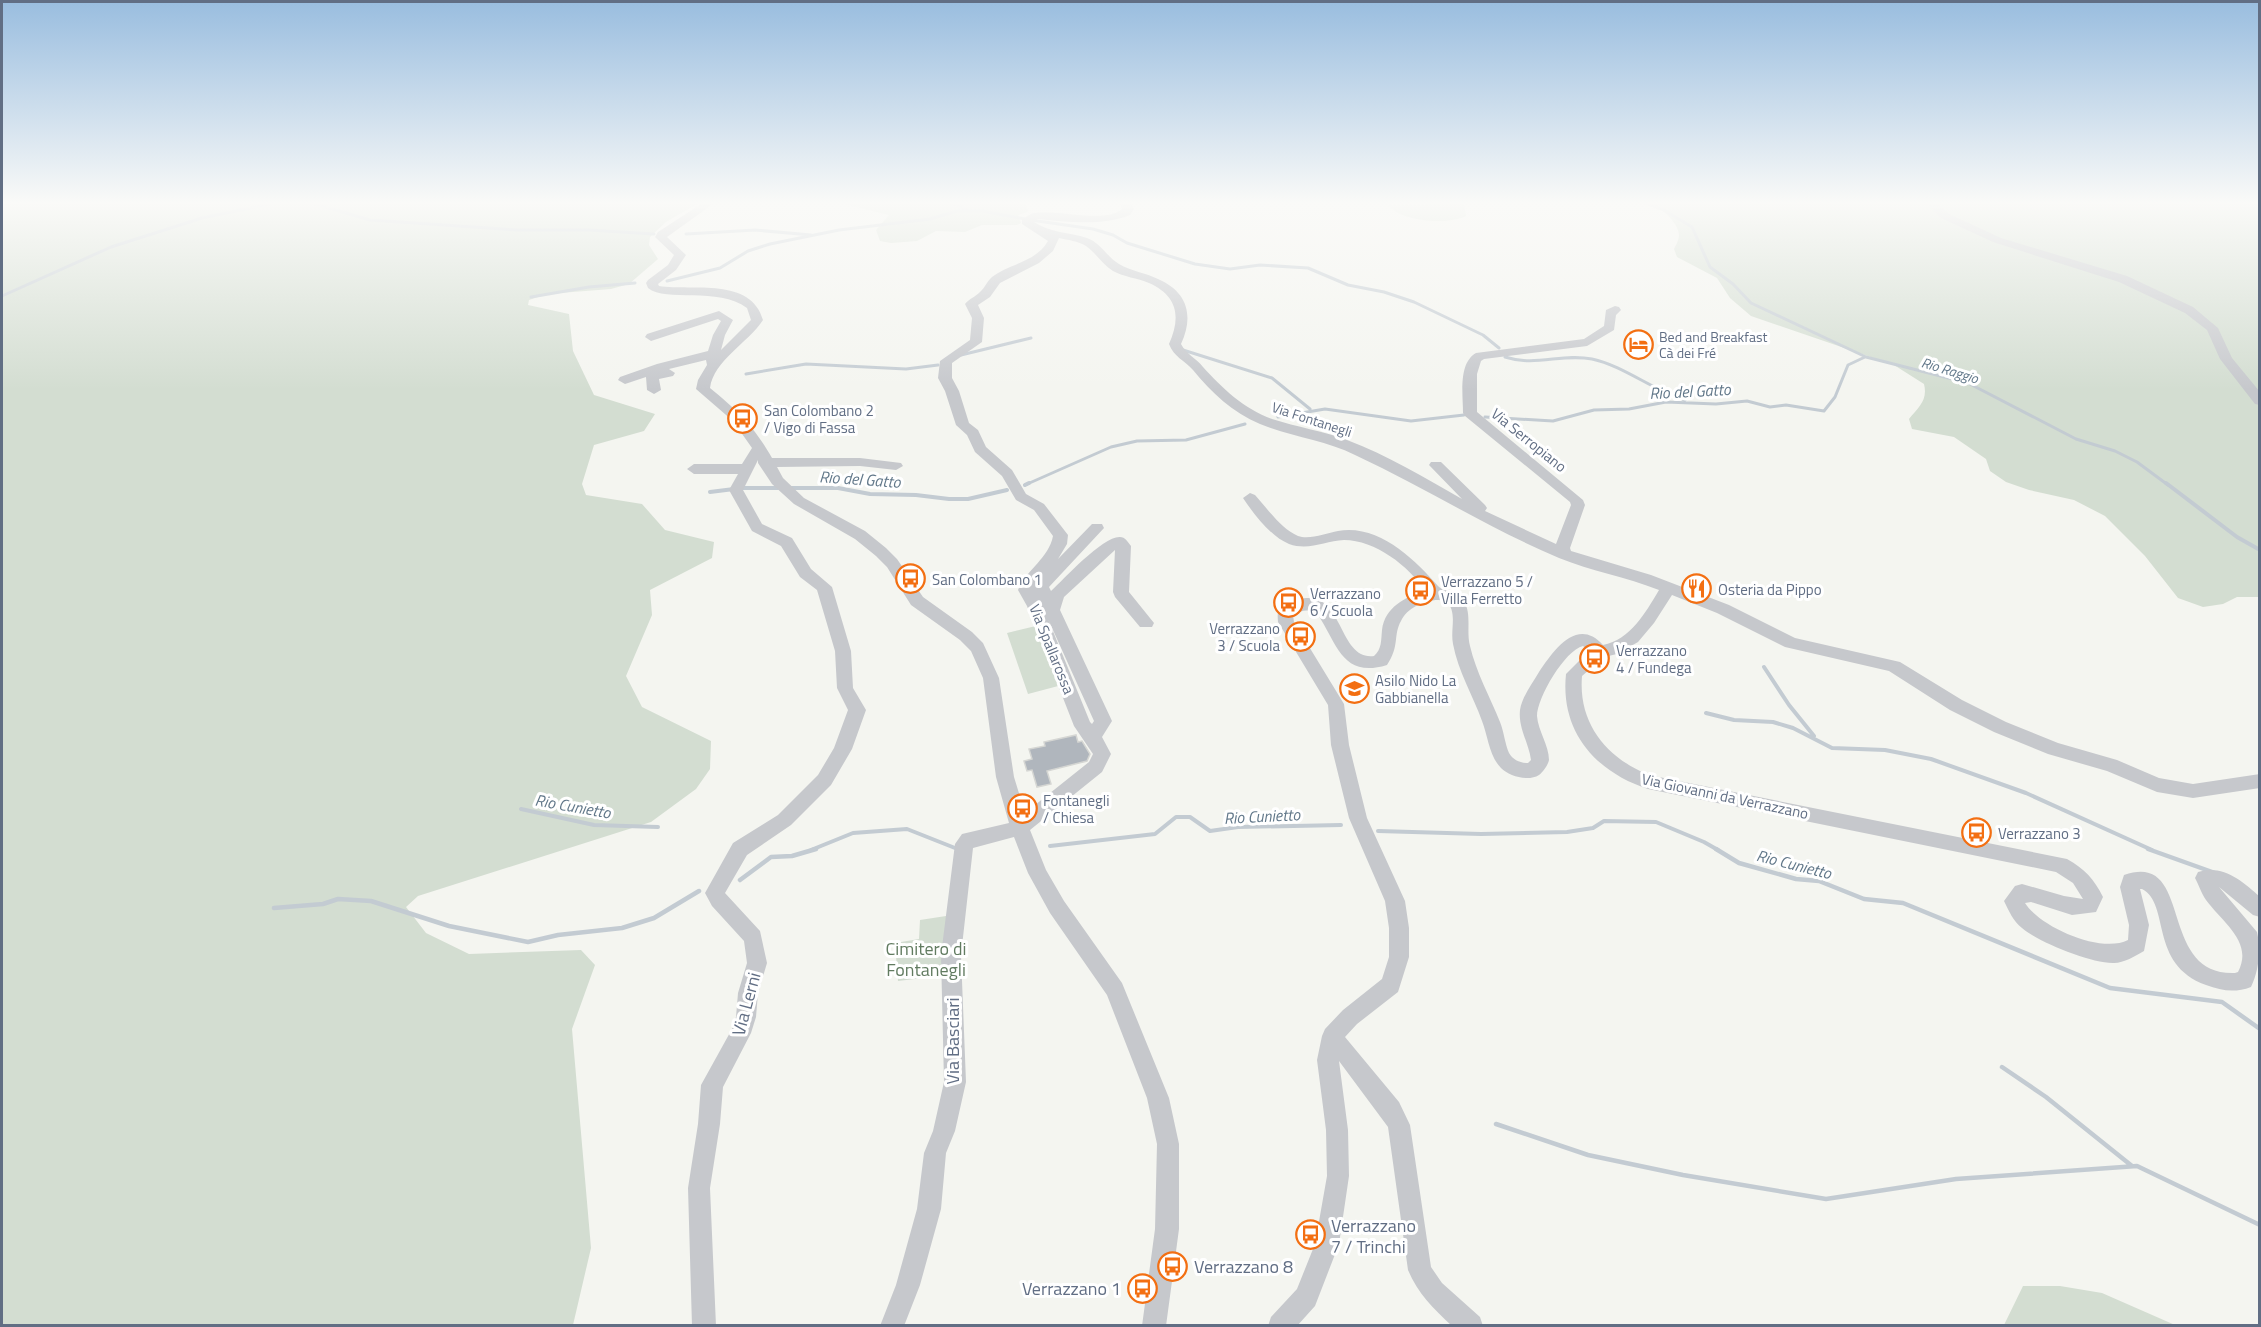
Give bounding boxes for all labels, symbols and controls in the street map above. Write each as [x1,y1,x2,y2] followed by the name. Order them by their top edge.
[1659,326,1767,363] place label: Bed and Breakfast Cà dei Fré
[1622,328,1654,360] hotel icon: Bed and Breakfast Cà dei Fré
[1919,351,1982,389] water label: Rio Raggio
[1649,377,1732,405] water label: Rio del Gatto
[1269,396,1355,442] street label: Via Fontanegli
[764,399,874,439] place label: San Colombano 2 / Vigo di Fassa
[1486,402,1572,478] street label: Via Serropiano
[727,403,759,435] bus stop icon: San Colombano 2 / Vigo di Fassa
[819,464,902,494] water label: Rio del Gatto
[895,563,927,595] bus stop icon: San Colombano 1
[932,568,1042,591] place label: San Colombano 1
[1441,570,1533,610] place label: Verrazzano 5 / Villa Ferretto
[1681,573,1713,605] restaurant icon: Osteria da Pippo
[1404,574,1436,606] bus stop icon: Verrazzano 5 / Villa Ferretto
[1718,578,1822,601] place label: Osteria da Pippo
[1310,582,1381,622] place label: Verrazzano 6 / Scuola
[1273,586,1305,618] bus stop icon: Verrazzano 6 / Scuola
[1023,601,1081,698] street label: Via Spallarossa
[1209,617,1280,657] place label: Verrazzano 3 / Scuola
[1285,621,1317,653] bus stop icon: Verrazzano 3 / Scuola
[1616,639,1692,679] place label: Verrazzano 4 / Fundega
[1579,643,1611,675] bus stop icon: Verrazzano 4 / Fundega
[1375,669,1457,709] place label: Asilo Nido La Gabbianella
[1338,673,1370,705] school or university icon: Asilo Nido La Gabbianella
[1639,767,1811,825] street label: Via Giovanni da Verrazzano
[533,788,614,825] water label: Rio Cunietto
[1043,789,1109,829] place label: Fontanegli / Chiesa
[1006,793,1038,825] bus stop icon: Fontanegli / Chiesa
[1223,802,1302,830] water label: Rio Cunietto
[1961,817,1993,849] bus stop icon: Verrazzano 3
[1998,822,2081,845] place label: Verrazzano 3
[1754,843,1835,885] water label: Rio Cunietto
[885,935,967,983] park label: Cimitero di Fontanegli
[725,969,767,1039] street label: Via Lerni
[939,998,966,1084] street label: Via Basciari
[1331,1212,1416,1260] place label: Verrazzano 7 / Trinchi
[1294,1219,1326,1251] bus stop icon: Verrazzano 7 / Trinchi
[1157,1250,1189,1282] bus stop icon: Verrazzano 8
[1194,1253,1293,1280] place label: Verrazzano 8
[1126,1272,1158,1304] bus stop icon: Verrazzano 1
[1022,1275,1121,1302] place label: Verrazzano 1

